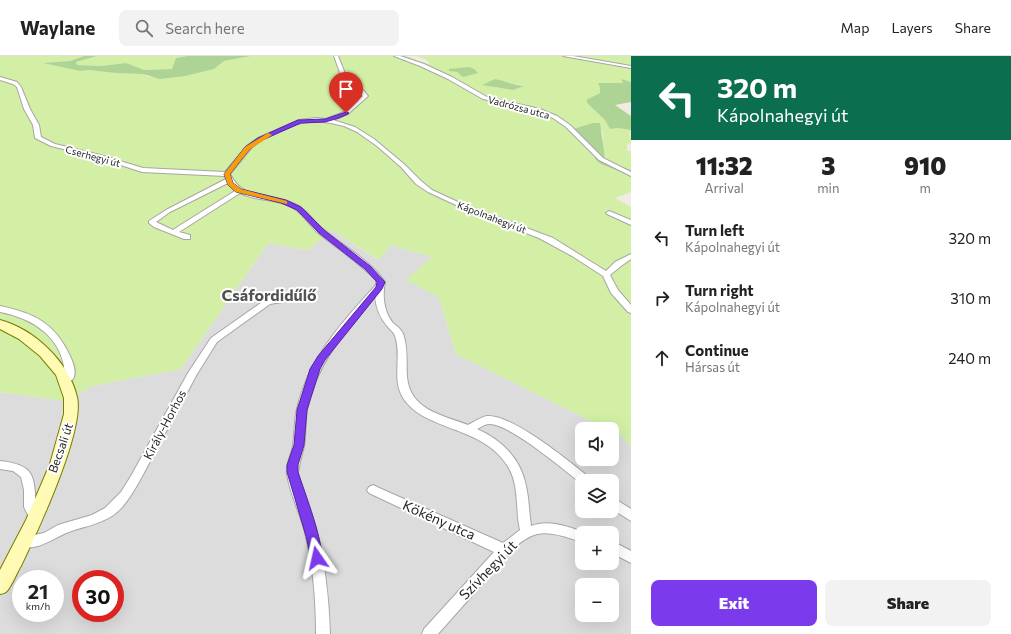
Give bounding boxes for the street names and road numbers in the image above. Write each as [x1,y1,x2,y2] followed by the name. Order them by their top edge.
[487,93,551,121] street label: Vadrózsa utca
[64,143,122,169] street label: Cserhegyi út
[456,198,528,236] street label: Kápolnahegyi út
[140,387,188,462] street label: Király-Horhos
[45,421,75,474] street label: Becsali út
[400,496,478,543] street label: Kökény utca
[455,536,520,603] street label: Szívhegyi út

